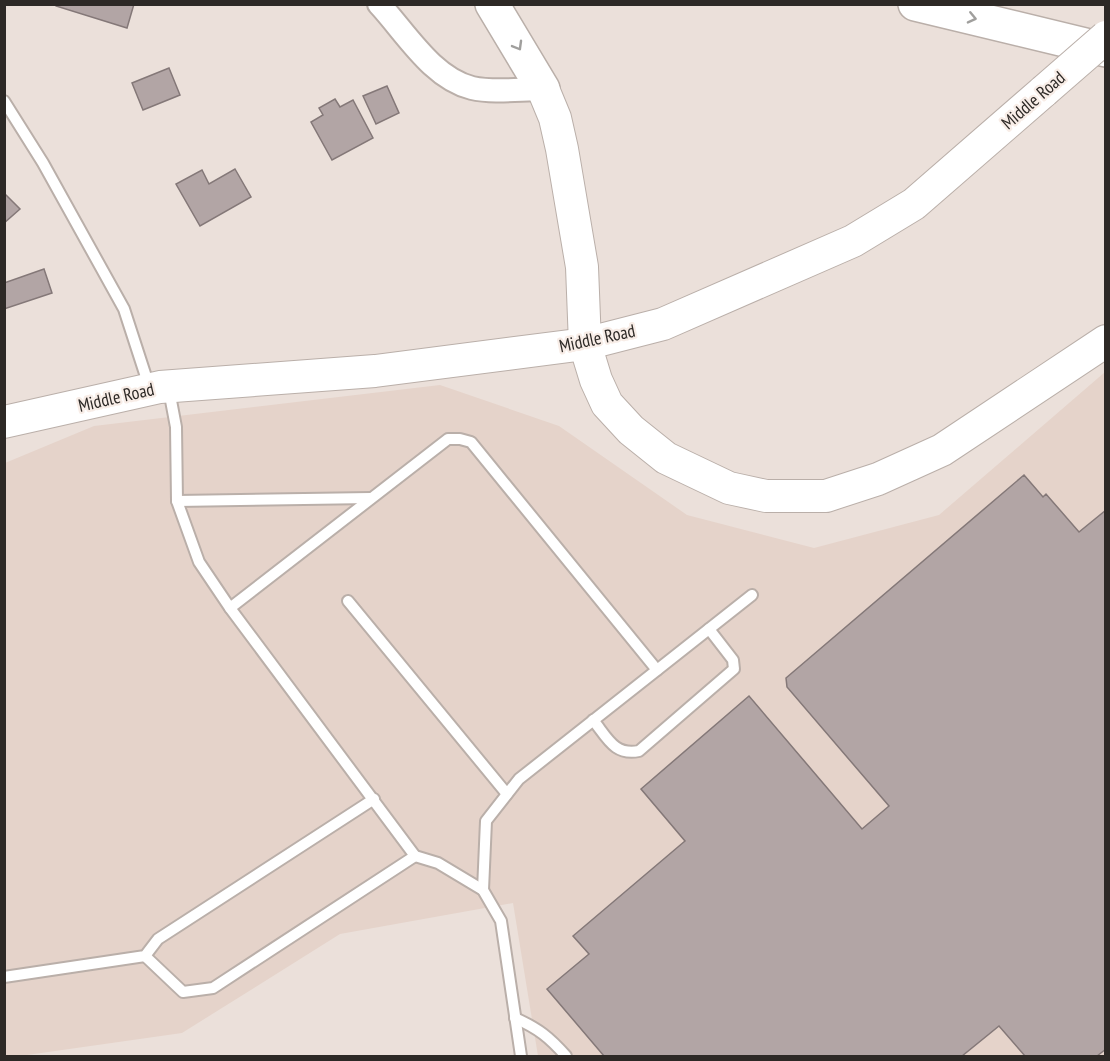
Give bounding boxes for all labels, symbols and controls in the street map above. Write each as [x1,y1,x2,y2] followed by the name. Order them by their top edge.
[966,11,976,24] one-way arrow
[510,40,522,50] one-way arrow
[996,66,1070,134] street label: Middle Road
[557,319,637,357] street label: Middle Road
[76,377,156,417] street label: Middle Road

